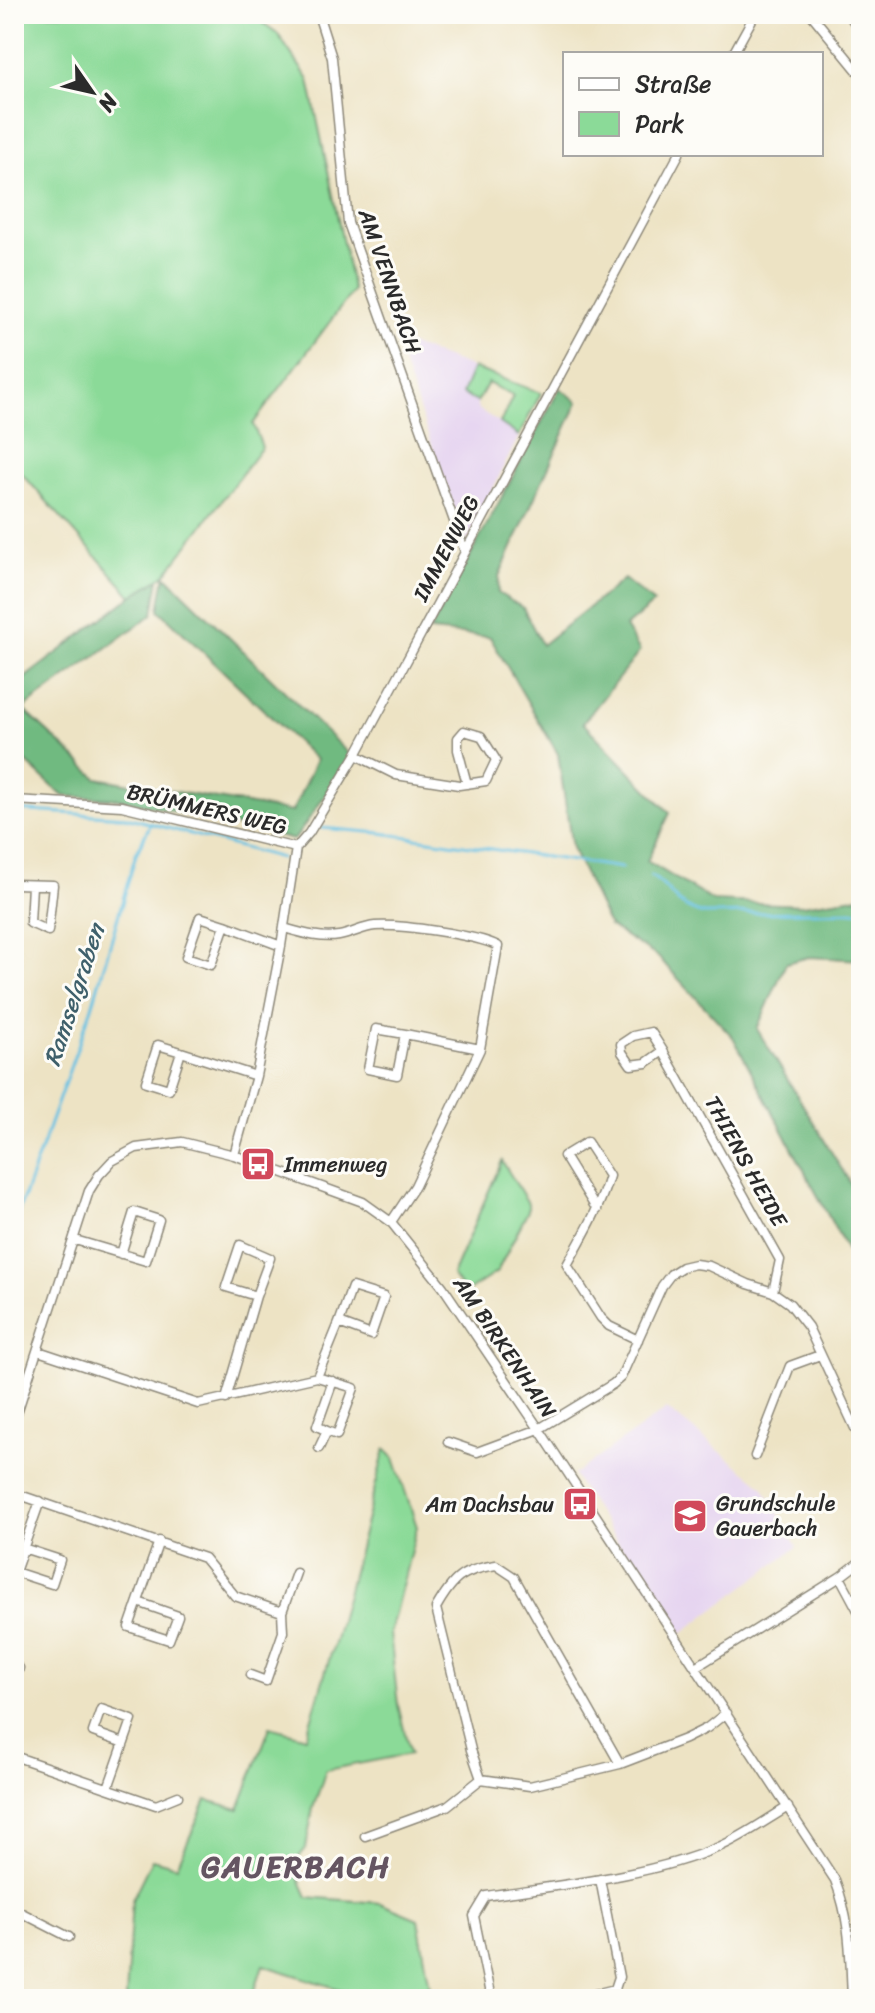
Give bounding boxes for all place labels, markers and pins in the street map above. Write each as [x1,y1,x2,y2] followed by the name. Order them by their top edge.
[239,1145,277,1183] bus stop icon: Immenweg
[283,1145,387,1184] place label: Immenweg
[716,1484,836,1548] place label: Grundschule Gauerbach
[425,1485,554,1524] place label: Am Dachsbau
[561,1485,599,1523] bus stop icon: Am Dachsbau
[671,1497,709,1535] school or university icon: Grundschule Gauerbach

